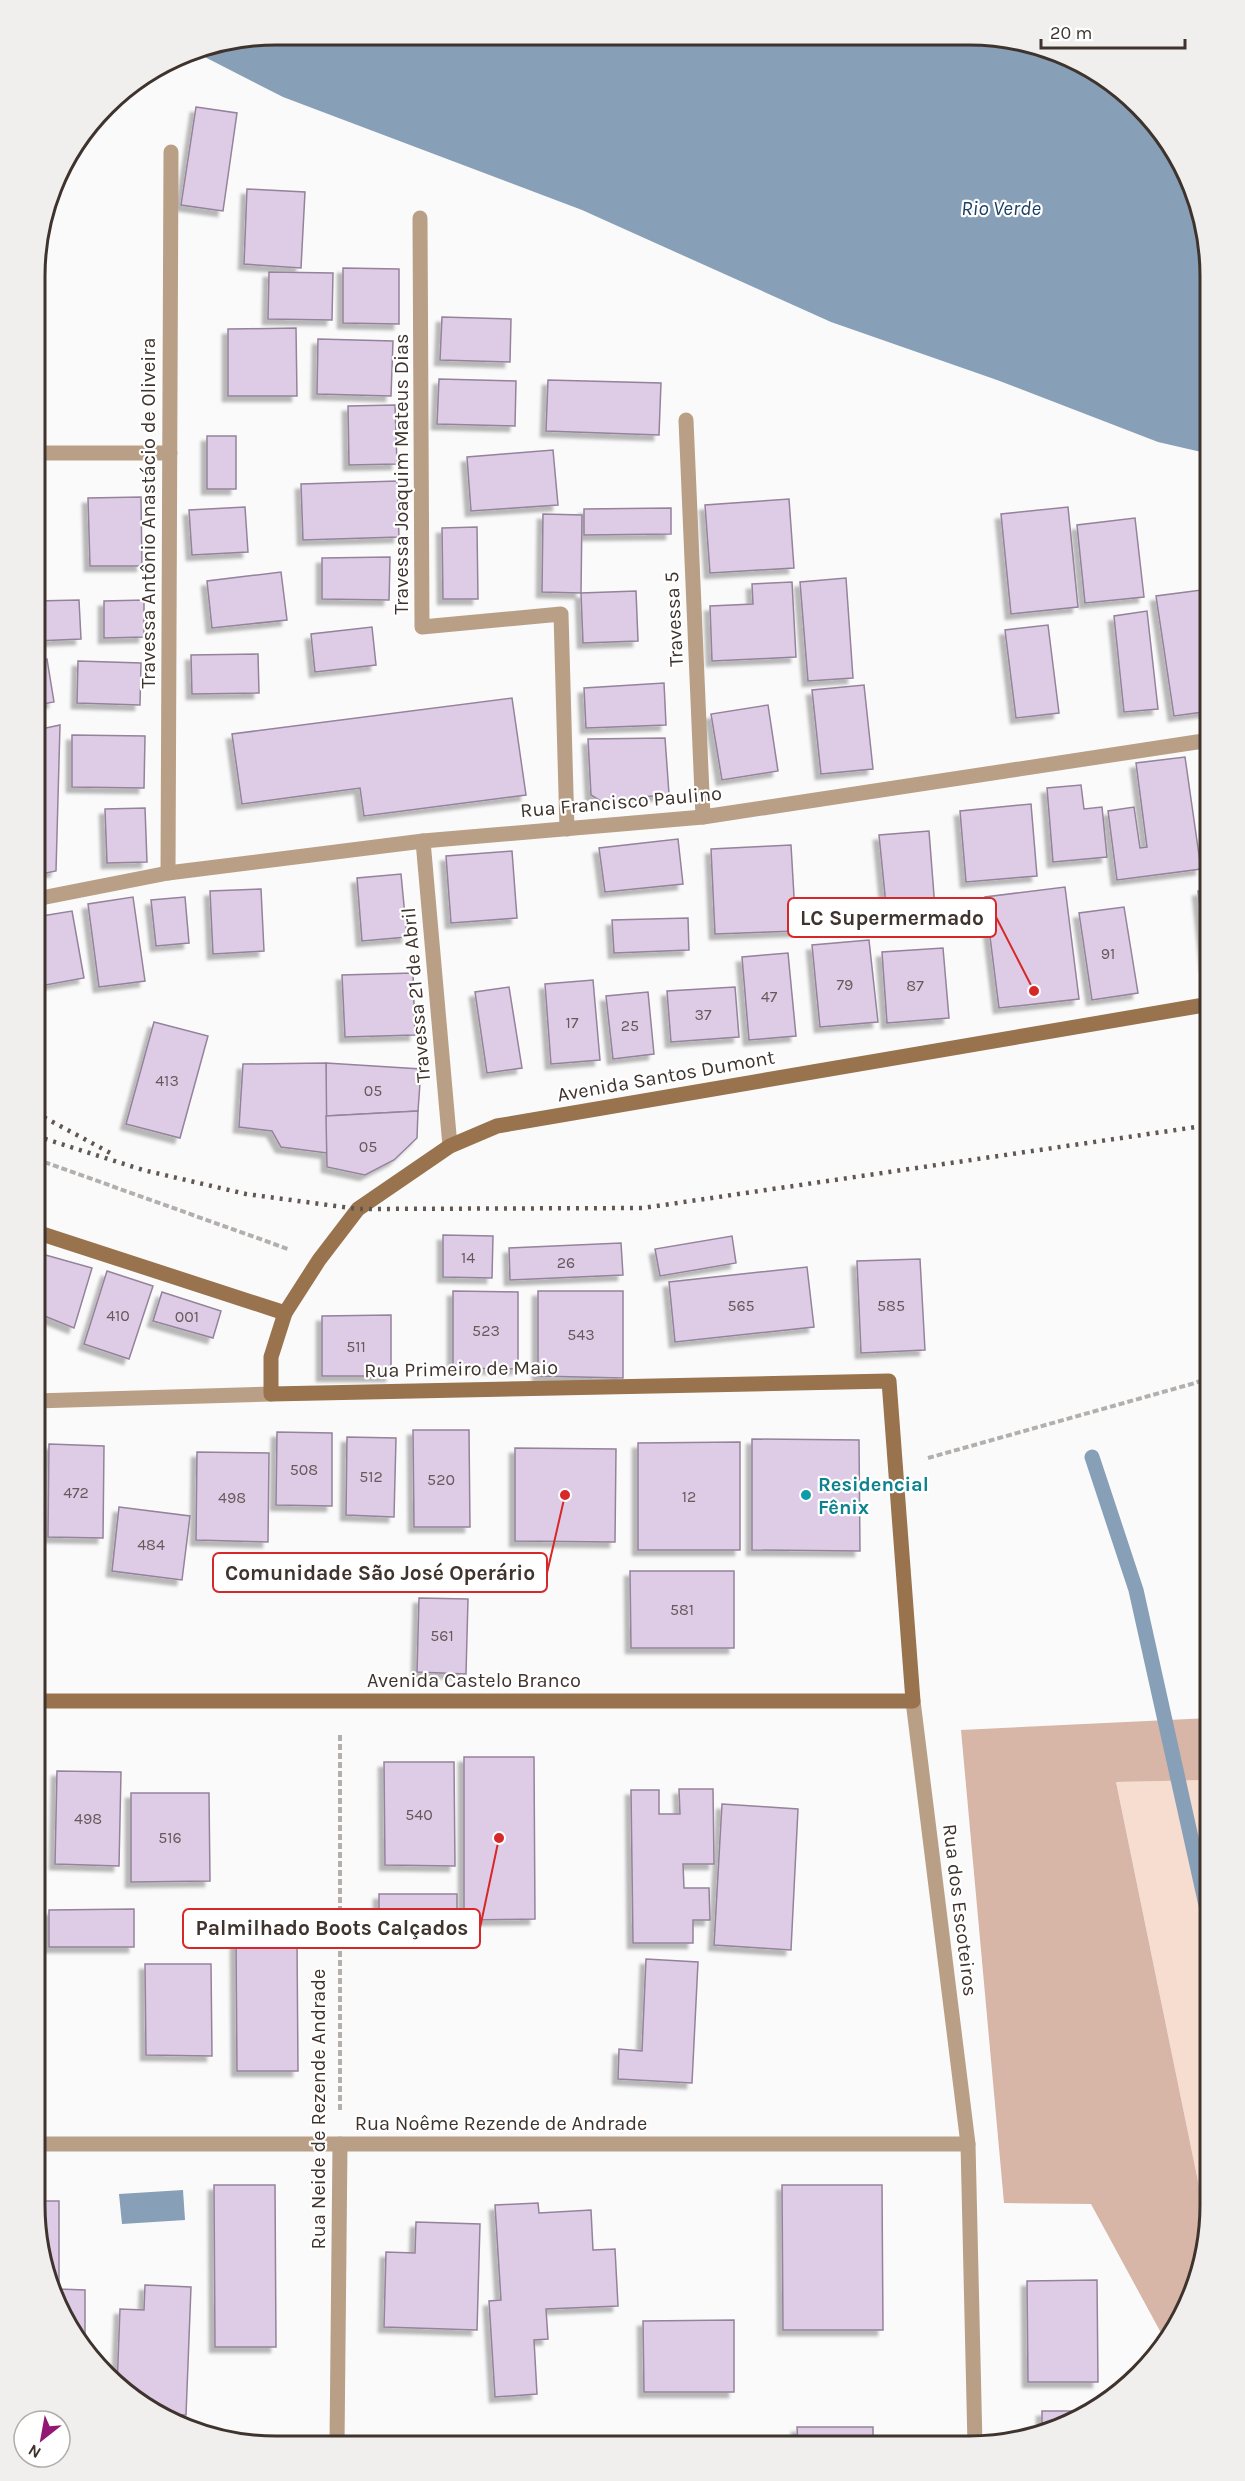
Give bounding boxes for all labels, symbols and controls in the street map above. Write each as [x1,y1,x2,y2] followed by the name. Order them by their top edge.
[1041,12,1185,50] scale bar
[1050,22,1092,44] text: 20 m
[961,196,1041,220] water label: Rio Verde
[390,334,413,614] street label: Travessa Joaquim Mateus Dias
[137,337,160,689] street label: Travessa Antônio Anastácio de Oliveira
[660,571,688,667] street label: Travessa 5
[519,782,723,822] street label: Rua Francisco Paulino
[788,898,996,937] callout: LC Supermermado
[397,906,435,1084] street label: Travessa 21 de Abril
[800,906,984,930] text: LC Supermermado
[1101,944,1115,963] house number: 91
[837,975,853,994] house number: 79
[906,976,924,995] house number: 87
[761,987,778,1006] house number: 47
[695,1005,712,1024] house number: 37
[566,1013,579,1032] house number: 17
[621,1016,639,1035] house number: 25
[555,1045,777,1106] street label: Avenida Santos Dumont
[155,1071,179,1090] house number: 413
[364,1081,382,1100] house number: 05
[359,1137,377,1156] house number: 05
[461,1248,475,1267] house number: 14
[557,1253,575,1272] house number: 26
[727,1296,755,1315] house number: 565
[877,1296,905,1315] house number: 585
[106,1306,130,1325] house number: 410
[175,1307,199,1326] house number: 001
[472,1321,500,1340] house number: 523
[567,1325,595,1344] house number: 543
[346,1337,366,1356] house number: 511
[364,1356,558,1382] street label: Rua Primeiro de Maio
[290,1460,318,1479] house number: 508
[359,1467,383,1486] house number: 512
[427,1470,455,1489] house number: 520
[818,1473,929,1519] place label: Residencial Fênix
[63,1483,89,1502] house number: 472
[682,1487,696,1506] house number: 12
[218,1488,246,1507] house number: 498
[799,1488,813,1502] marker: Residencial Fênix
[137,1535,165,1554] house number: 484
[213,1553,547,1592] callout: Comunidade São José Operário
[225,1561,535,1585] text: Comunidade São José Operário
[670,1600,694,1619] house number: 581
[430,1626,454,1645] house number: 561
[367,1669,581,1692] street label: Avenida Castelo Branco
[405,1805,433,1824] house number: 540
[74,1809,102,1828] house number: 498
[938,1822,982,1998] street label: Rua dos Escoteiros
[158,1828,182,1847] house number: 516
[183,1909,480,1948] callout: Palmilhado Boots Calçados
[196,1916,468,1940] text: Palmilhado Boots Calçados
[307,1969,330,2249] street label: Rua Neide de Rezende Andrade
[355,2112,647,2135] street label: Rua Noême Rezende de Andrade
[12,2409,72,2469] north arrow
[25,2440,44,2463] text: N

